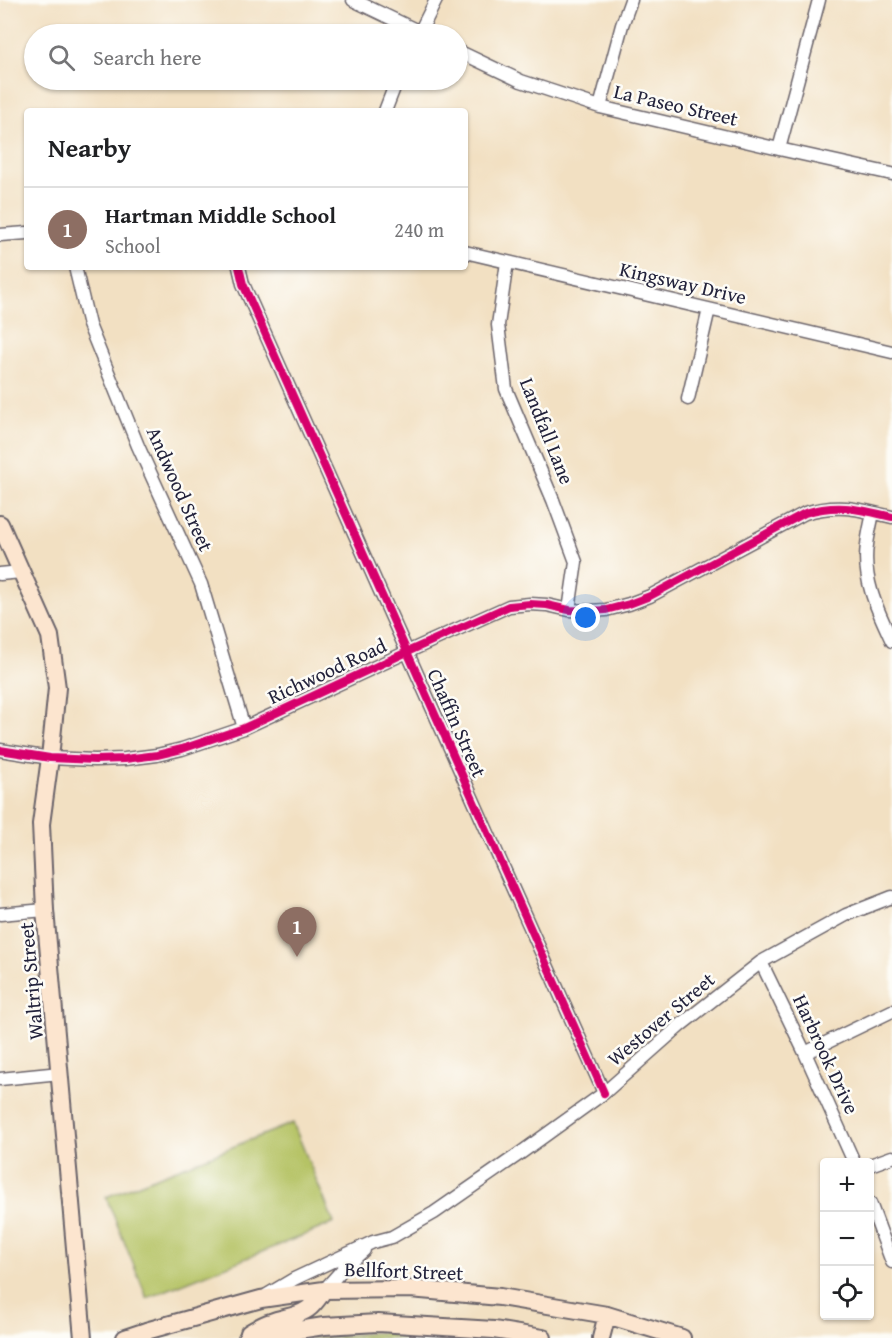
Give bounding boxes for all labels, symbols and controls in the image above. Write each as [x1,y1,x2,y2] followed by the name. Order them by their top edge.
[24,24,468,90] search box
[45,41,78,74] icon: search
[93,41,202,73] text: Search here
[611,76,741,133] street label: La Paseo Street
[48,128,131,167] text: Nearby
[105,199,336,231] text: Hartman Middle School
[62,215,73,244] text: 1
[394,215,444,244] text: 240 m
[105,231,161,260] text: School
[617,254,749,311] street label: Kingsway Drive
[513,373,582,488] street label: Landfall Lane
[140,422,221,556] street label: Andwood Street
[571,603,600,632] your location
[263,630,391,711] street label: Richwood Road
[421,664,494,782] street label: Chaffin Street
[278,908,316,957] pin: 1
[11,921,50,1041] street label: Waltrip Street
[601,965,721,1072] street label: Westover Street
[786,989,867,1118] street label: Harbrook Drive
[820,1158,874,1320] map controls
[820,1158,874,1212] button: +
[820,1212,874,1266] button: −
[344,1254,464,1287] street label: Bellfort Street
[820,1266,874,1320] button: locate

